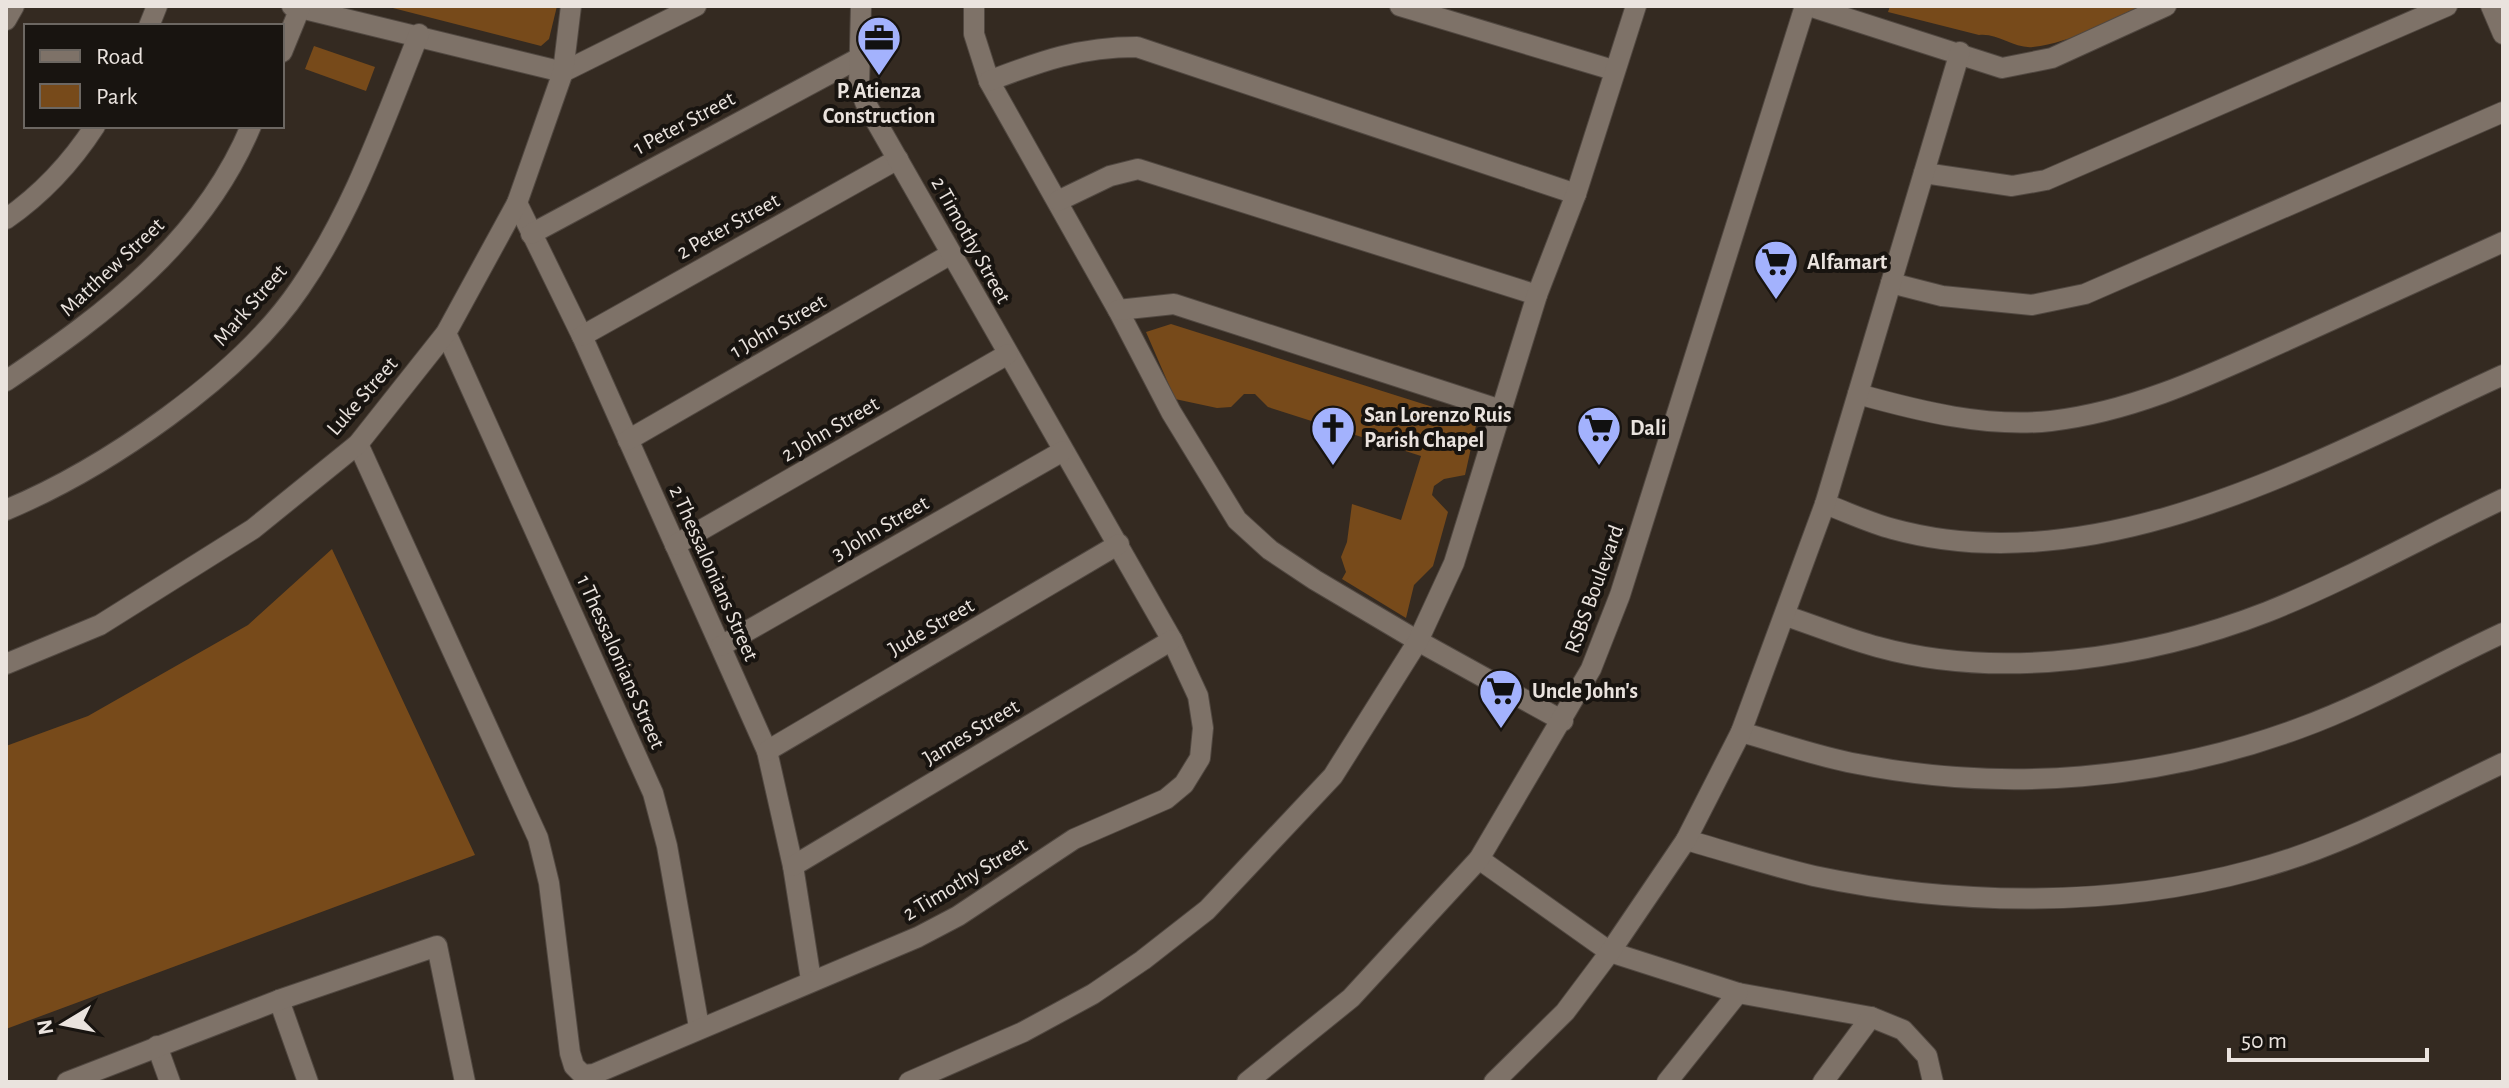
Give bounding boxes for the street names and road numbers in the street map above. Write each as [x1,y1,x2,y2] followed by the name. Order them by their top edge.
[630,87,738,159] street label: 1 Peter Street
[927,173,1015,307] street label: 2 Timothy Street
[673,189,783,263] street label: 2 Peter Street
[56,214,168,320] street label: Matthew Street
[209,260,291,350] street label: Mark Street
[726,290,830,362] street label: 1 John Street
[322,353,402,439] street label: Luke Street
[777,392,883,466] street label: 2 John Street
[665,482,763,664] street label: 2 Thessalonians Street
[828,492,932,564] street label: 3 John Street
[1561,522,1627,656] street label: RSBS Boulevard
[573,572,669,752] street label: 1 Thessalonians Street
[884,594,978,660] street label: Jude Street
[919,695,1023,769] street label: James Street
[899,833,1031,925] street label: 2 Timothy Street

